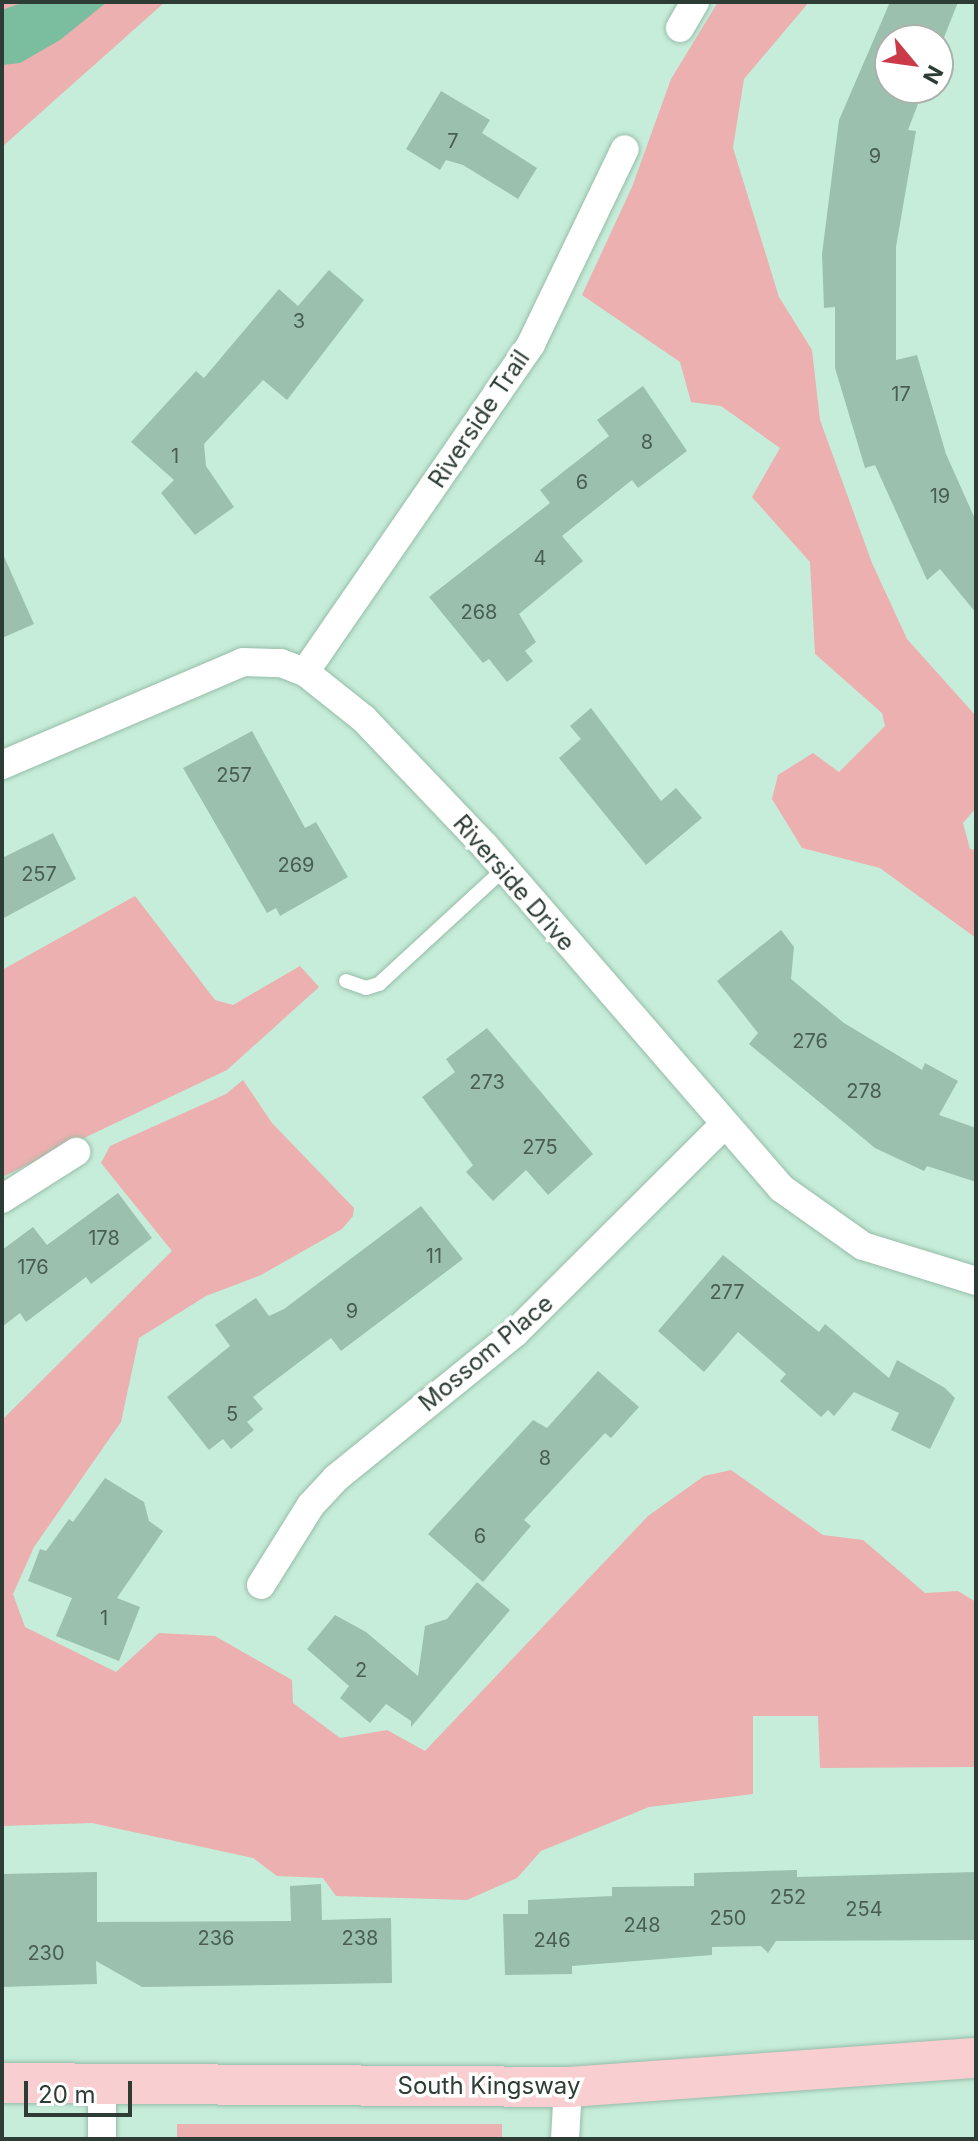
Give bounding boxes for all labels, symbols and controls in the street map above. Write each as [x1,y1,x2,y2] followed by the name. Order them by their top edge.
[874,24,954,104] north arrow
[918,61,949,88] text: N
[447,129,459,153] house number: 7
[869,144,881,168] house number: 9
[293,309,305,333] house number: 3
[422,345,536,493] street label: Riverside Trail
[891,382,911,406] house number: 17
[641,430,653,454] house number: 8
[171,444,179,468] house number: 1
[576,470,588,494] house number: 6
[930,484,950,508] house number: 19
[534,546,546,570] house number: 4
[461,600,497,624] house number: 268
[216,763,252,787] house number: 257
[447,809,581,957] street label: Riverside Drive
[277,853,315,877] house number: 269
[21,862,57,886] house number: 257
[792,1029,828,1053] house number: 276
[469,1070,505,1094] house number: 273
[846,1079,882,1103] house number: 278
[522,1135,558,1159] house number: 275
[88,1226,120,1250] house number: 178
[426,1244,442,1268] house number: 11
[17,1255,49,1279] house number: 176
[709,1280,745,1304] house number: 277
[413,1289,559,1417] street label: Mossom Place
[346,1299,358,1323] house number: 9
[226,1402,238,1426] house number: 5
[539,1446,551,1470] house number: 8
[474,1524,486,1548] house number: 6
[100,1606,108,1630] house number: 1
[355,1658,367,1682] house number: 2
[770,1885,806,1909] house number: 252
[845,1897,883,1921] house number: 254
[710,1906,746,1930] house number: 250
[623,1913,661,1937] house number: 248
[198,1926,234,1950] house number: 236
[342,1926,378,1950] house number: 238
[533,1928,571,1952] house number: 246
[27,1941,65,1965] house number: 230
[28,2065,136,2115] scale bar
[398,2072,580,2100] street label: South Kingsway
[38,2080,96,2109] text: 20 m

